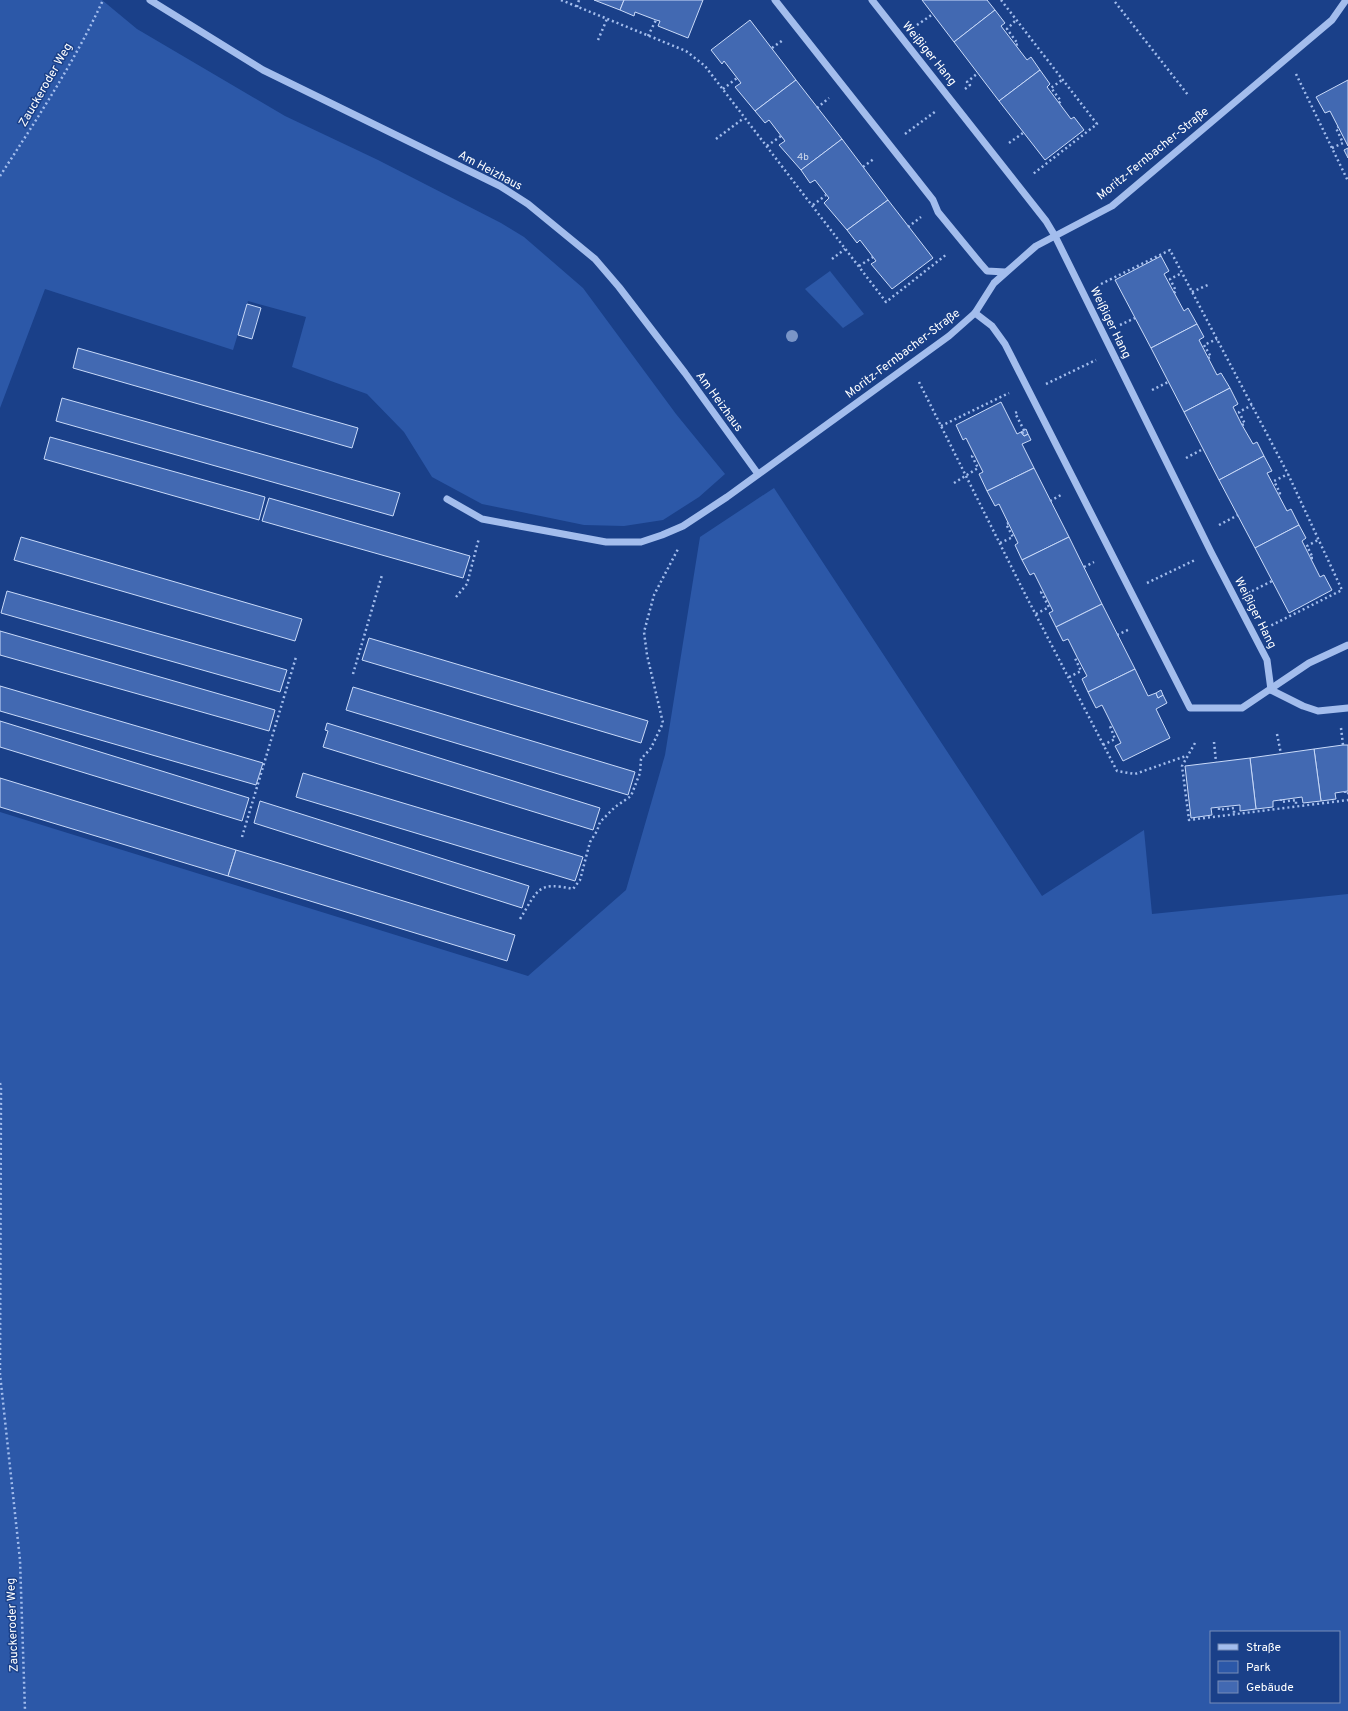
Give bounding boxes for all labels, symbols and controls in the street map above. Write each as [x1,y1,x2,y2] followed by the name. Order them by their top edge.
[898,19,960,89] street label: Weißiger Hang
[15,40,77,130] street label: Zauckeroder Weg
[1094,104,1212,204] street label: Moritz-Fernbacher-Straße
[455,147,525,195] street label: Am Heizhaus
[797,151,809,164] house number: 4b
[1086,284,1134,362] street label: Weißiger Hang
[842,306,964,402] street label: Moritz-Fernbacher-Straße
[692,369,746,435] street label: Am Heizhaus
[1230,575,1280,651] street label: Weißiger Hang
[3,1577,23,1673] street label: Zauckeroder Weg
[1210,1631,1340,1703] legend
[1246,1640,1281,1656] text: Straße
[1246,1660,1271,1676] text: Park
[1246,1680,1294,1696] text: Gebäude

